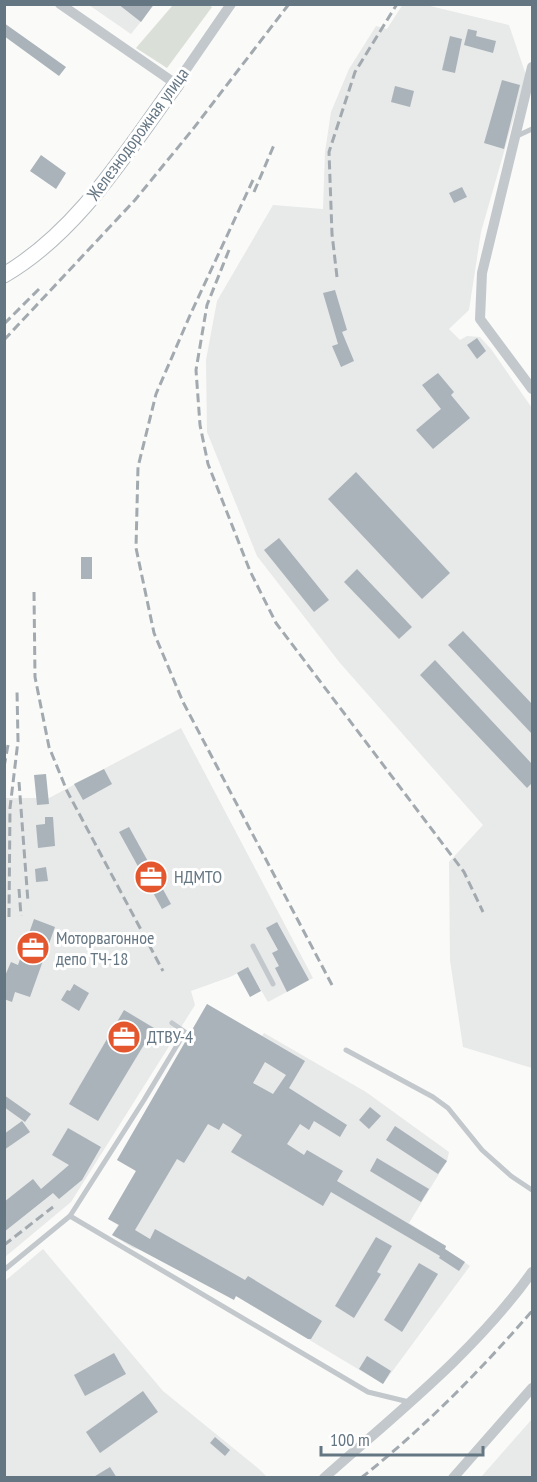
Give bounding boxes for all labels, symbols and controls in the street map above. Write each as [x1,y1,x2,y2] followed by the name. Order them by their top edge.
[81,63,194,205] street label: Железнодорожная улица
[133,859,169,895] office icon: НДМТО
[174,865,222,888] place label: НДМТО
[56,926,154,970] place label: Моторвагонное депо ТЧ-18
[15,930,51,966] office icon: Моторвагонное депо ТЧ-18
[106,1019,142,1055] office icon: ДТВУ-4
[147,1025,193,1048] place label: ДТВУ-4
[321,1419,483,1457] scale bar
[330,1428,370,1451] text: 100 m

